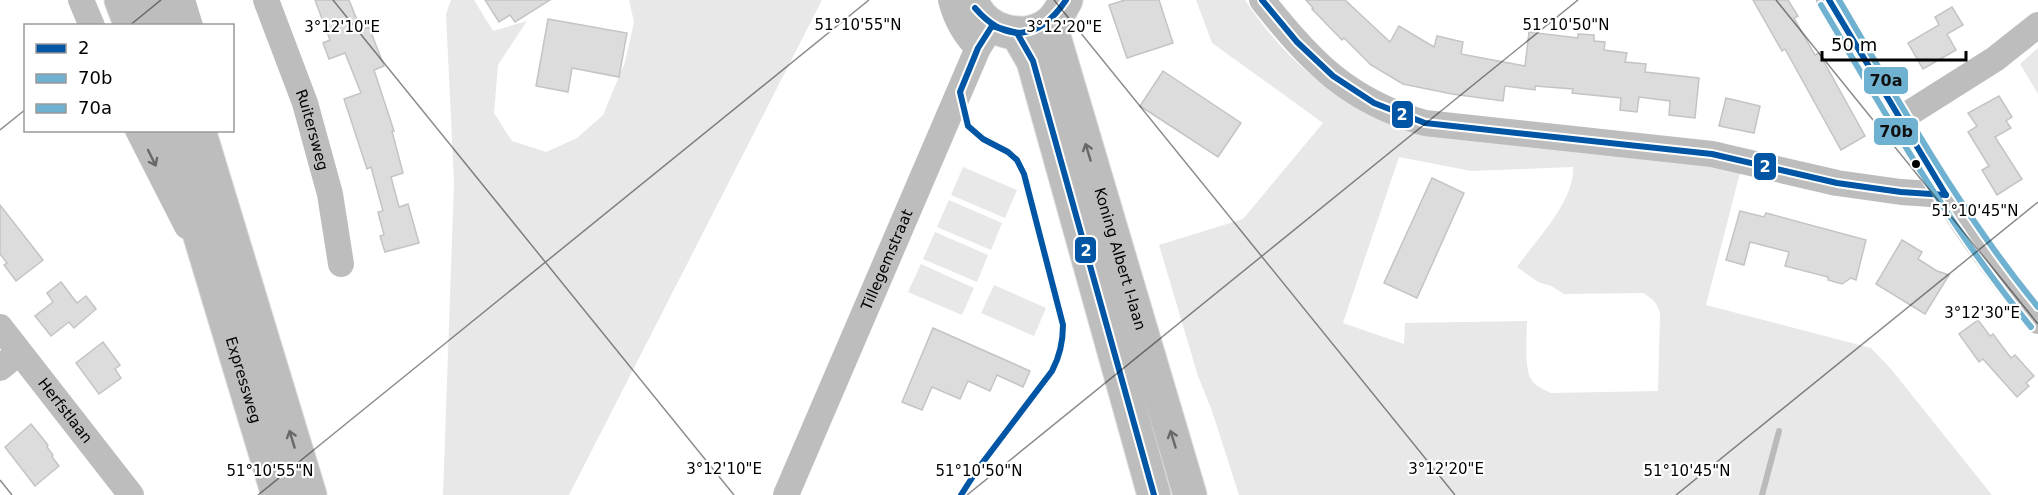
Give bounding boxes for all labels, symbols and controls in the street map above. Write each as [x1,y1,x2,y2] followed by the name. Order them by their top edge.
[814,16,902,34] text: 51°10'55"N
[1522,16,1610,34] text: 51°10'50"N
[304,18,380,36] text: 3°12'10"E
[1026,18,1102,36] text: 3°12'20"E
[24,24,234,132] legend
[1822,24,1966,62] scale bar
[1831,34,1877,55] text: 50 m
[78,37,89,58] text: 2
[1863,66,1909,95] line badge: 70a
[78,67,112,88] text: 70b
[1869,71,1903,90] text: 70a
[292,87,332,173] street label: Ruitersweg
[78,97,112,118] text: 70a
[1391,100,1414,129] line badge: 2
[1396,105,1408,124] text: 2
[1873,117,1919,146] line badge: 70b
[1879,122,1913,141] text: 70b
[1082,142,1093,161] one-way arrow
[146,149,158,167] one-way arrow
[1753,152,1777,181] line badge: 2
[1759,157,1771,176] text: 2
[1910,158,1922,170] unlabelled marker
[1090,185,1150,332] street label: Koning Albert I-laan
[1931,202,2019,220] text: 51°10'45"N
[857,206,917,314] street label: Tillegemstraat
[1074,236,1097,264] line badge: 2
[1080,241,1092,260] text: 2
[1944,304,2020,322] text: 3°12'30"E
[222,334,265,425] street label: Expressweg
[34,374,96,447] street label: Herfstlaan
[286,430,297,449] one-way arrow
[1167,430,1178,449] one-way arrow
[686,460,762,478] text: 3°12'10"E
[1408,460,1484,478] text: 3°12'20"E
[226,462,314,480] text: 51°10'55"N
[935,462,1023,480] text: 51°10'50"N
[1643,462,1731,480] text: 51°10'45"N

